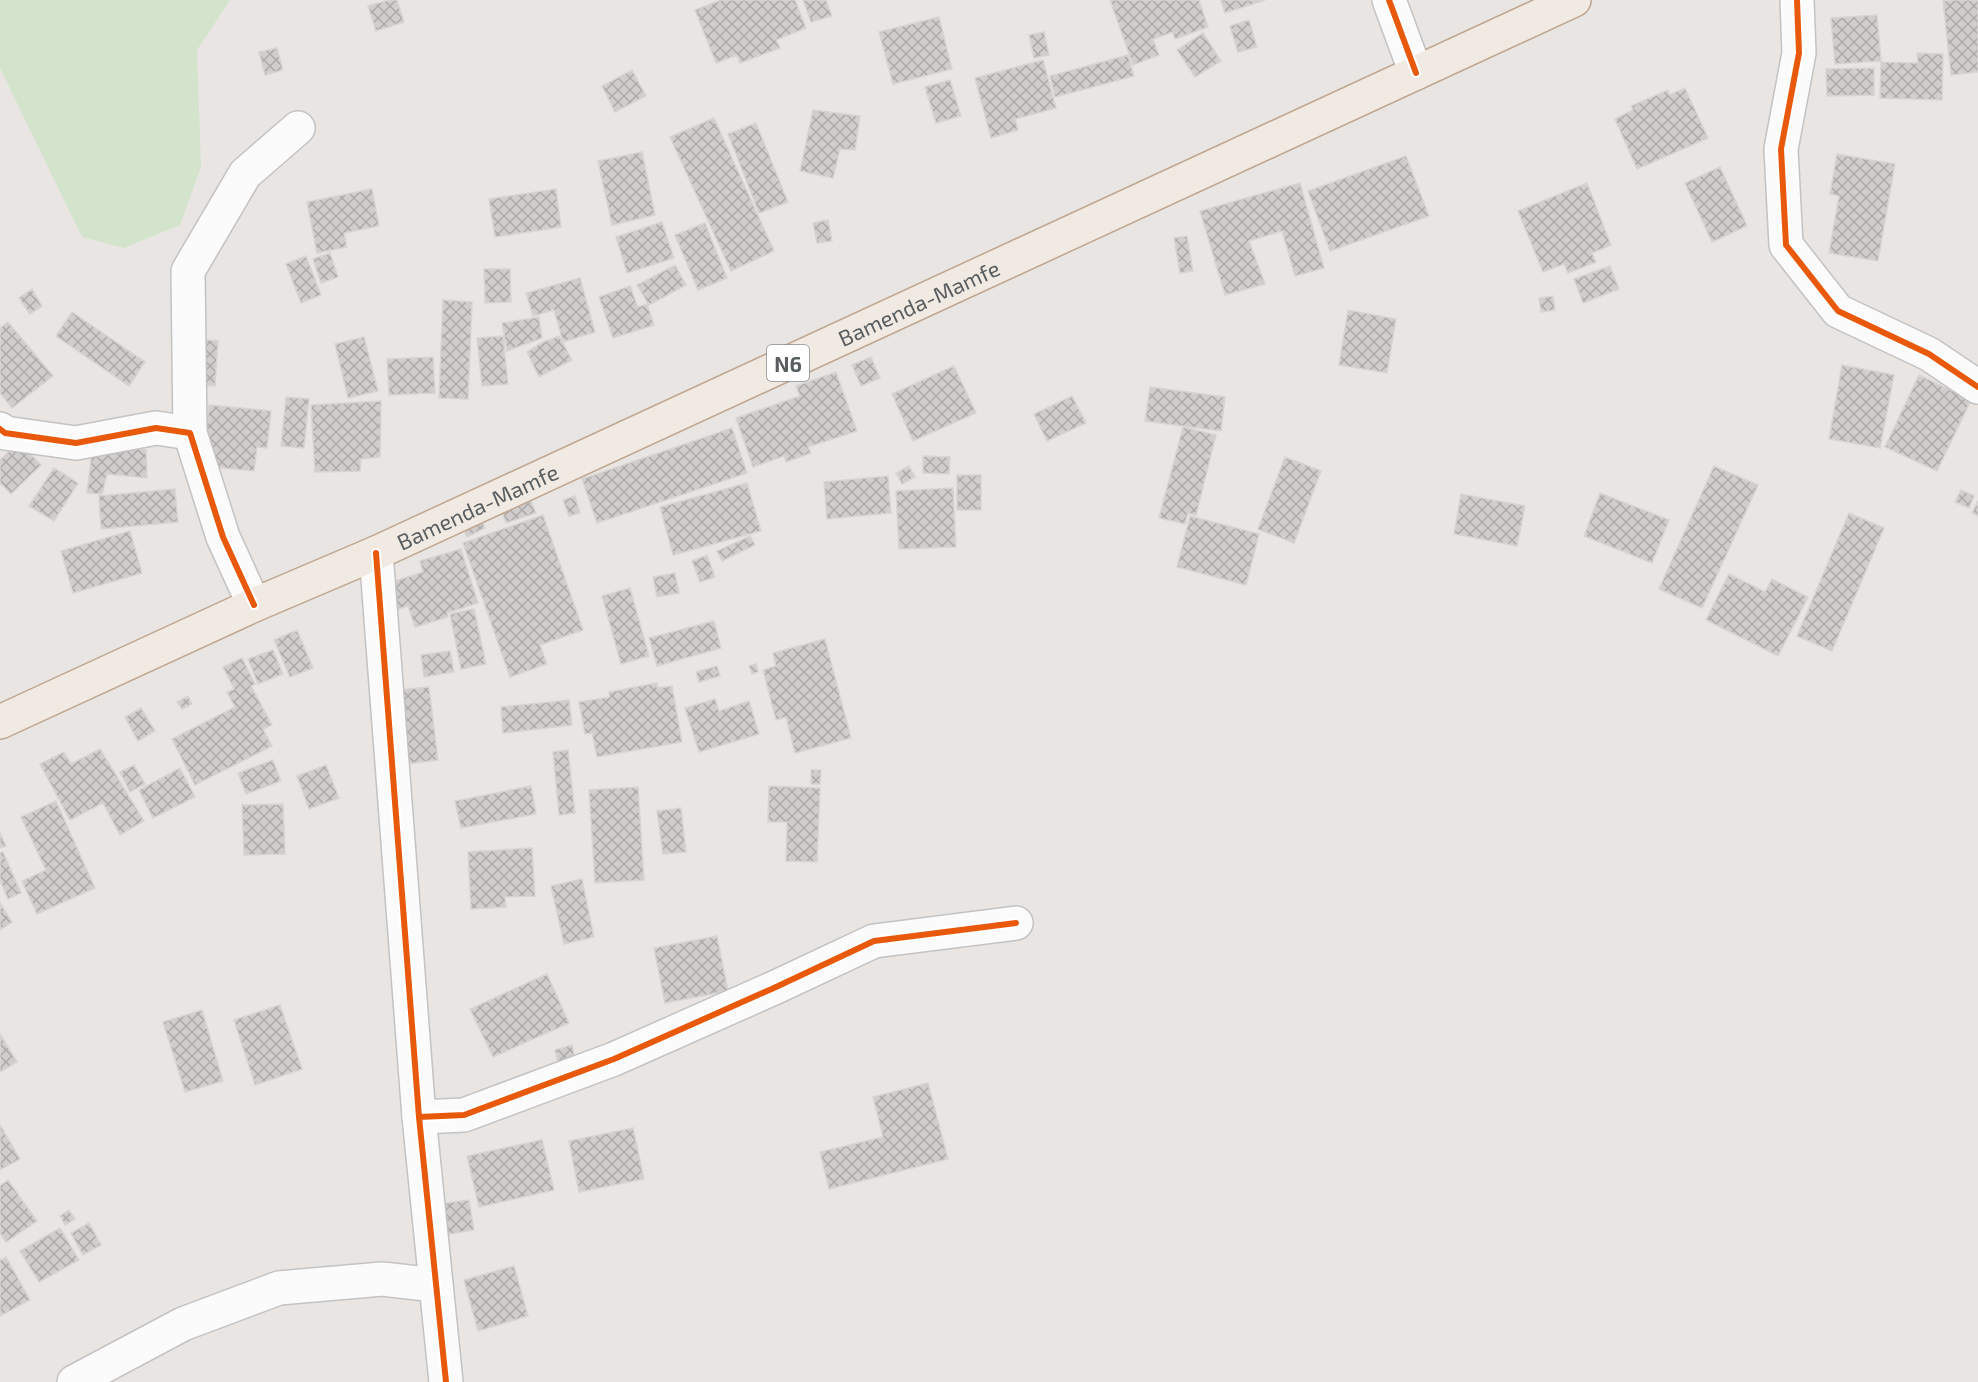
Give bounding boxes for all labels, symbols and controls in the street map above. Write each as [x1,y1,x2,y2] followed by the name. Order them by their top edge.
[834,254,1004,351] street label: Bamenda-Mamfe
[767,345,809,381] road number: N6
[393,458,562,555] street label: Bamenda-Mamfe

